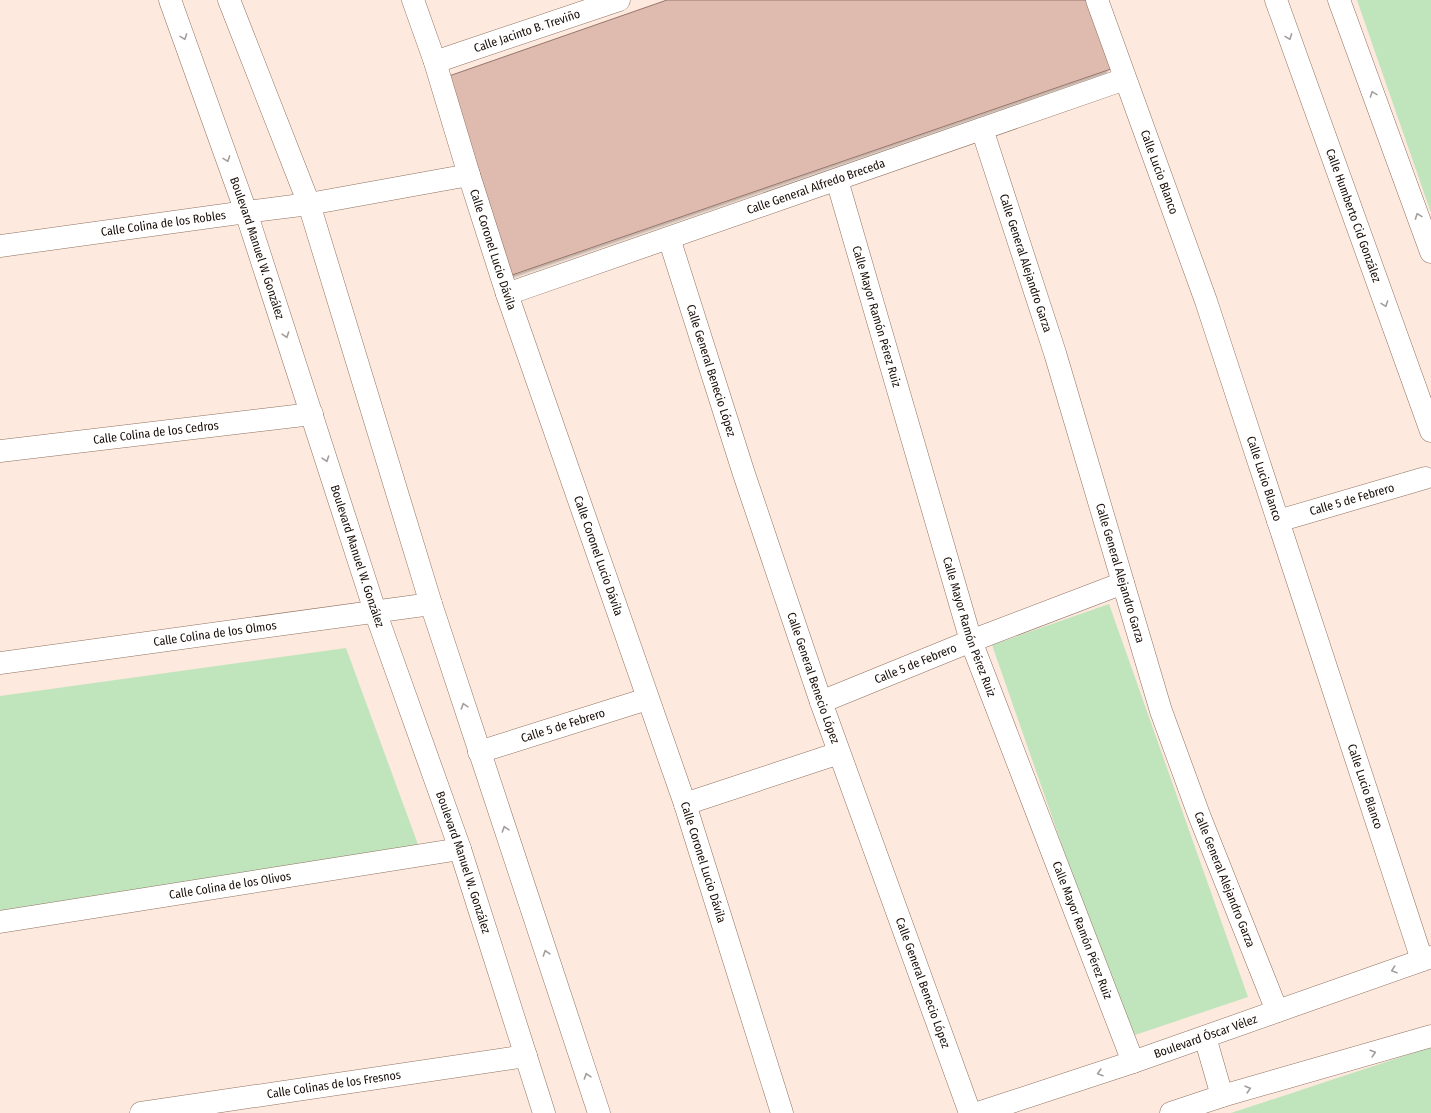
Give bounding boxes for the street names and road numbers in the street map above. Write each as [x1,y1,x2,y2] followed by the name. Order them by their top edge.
[472,7,582,55] street label: Calle Jacinto B. Treviño
[1138,128,1181,216] street label: Calle Lucio Blanco
[1323,147,1384,284] street label: Calle Humberto Cid González
[745,156,887,217] street label: Calle General Alfredo Breceda
[227,175,287,321] street label: Boulevard Manuel W. González
[467,187,519,312] street label: Calle Coronel Lucio Dávila
[997,192,1055,334] street label: Calle General Alejandro Garza
[100,208,227,239] street label: Calle Colina de los Robles
[849,244,904,389] street label: Calle Mayor Ramón Pérez Ruiz
[684,303,739,439] street label: Calle General Benecio López
[92,418,219,447] street label: Calle Colina de los Cedros
[1244,434,1285,523] street label: Calle Lucio Blanco
[1308,480,1396,518] street label: Calle 5 de Febrero
[328,483,387,630] street label: Boulevard Manuel W. González
[571,494,626,618] street label: Calle Coronel Lucio Dávila
[1093,502,1147,645] street label: Calle General Alejandro Garza
[940,555,999,699] street label: Calle Mayor Ramón Pérez Ruiz
[784,610,843,746] street label: Calle General Benecio López
[153,618,277,649] street label: Calle Colina de los Olmos
[872,641,959,687] street label: Calle 5 de Febrero
[519,706,607,745] street label: Calle 5 de Febrero
[1345,742,1386,831] street label: Calle Lucio Blanco
[433,789,493,935] street label: Boulevard Manuel W. González
[678,800,729,925] street label: Calle Coronel Lucio Dávila
[1191,810,1258,949] street label: Calle General Alejandro Garza
[1049,859,1115,1001] street label: Calle Mayor Ramón Pérez Ruiz
[168,869,292,902] street label: Calle Colina de los Olivos
[893,916,953,1050] street label: Calle General Benecio López
[1152,1012,1259,1061] street label: Boulevard Óscar Vélez
[266,1068,402,1101] street label: Calle Colinas de los Fresnos

